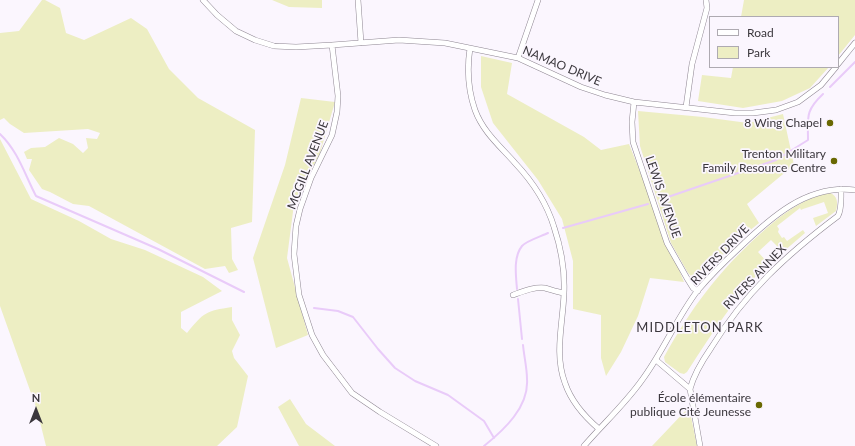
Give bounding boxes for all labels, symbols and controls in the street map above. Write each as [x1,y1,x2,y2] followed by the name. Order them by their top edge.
[709,16,839,68] legend
[747,25,774,40] text: Road
[520,43,604,89] street label: NAMAO DRIVE
[747,45,770,60] text: Park
[744,116,822,130] place label: 8 Wing Chapel
[825,118,835,128] marker: 8 Wing Chapel
[284,119,332,211] street label: MCGILL AVENUE
[702,147,826,175] place label: Trenton Military Family Resource Centre
[642,154,684,240] street label: LEWIS AVENUE
[829,156,839,166] marker: Trenton Military Family Resource Centre
[688,222,752,288] street label: RIVERS DRIVE
[721,242,789,312] street label: RIVERS ANNEX
[636,320,764,336] district label: MIDDLETON PARK
[16,390,56,430] north arrow
[32,391,40,404] text: N
[630,391,751,419] place label: École élémentaire publique Cité Jeunesse
[754,400,764,410] marker: École élémentaire publique Cité Jeunesse

